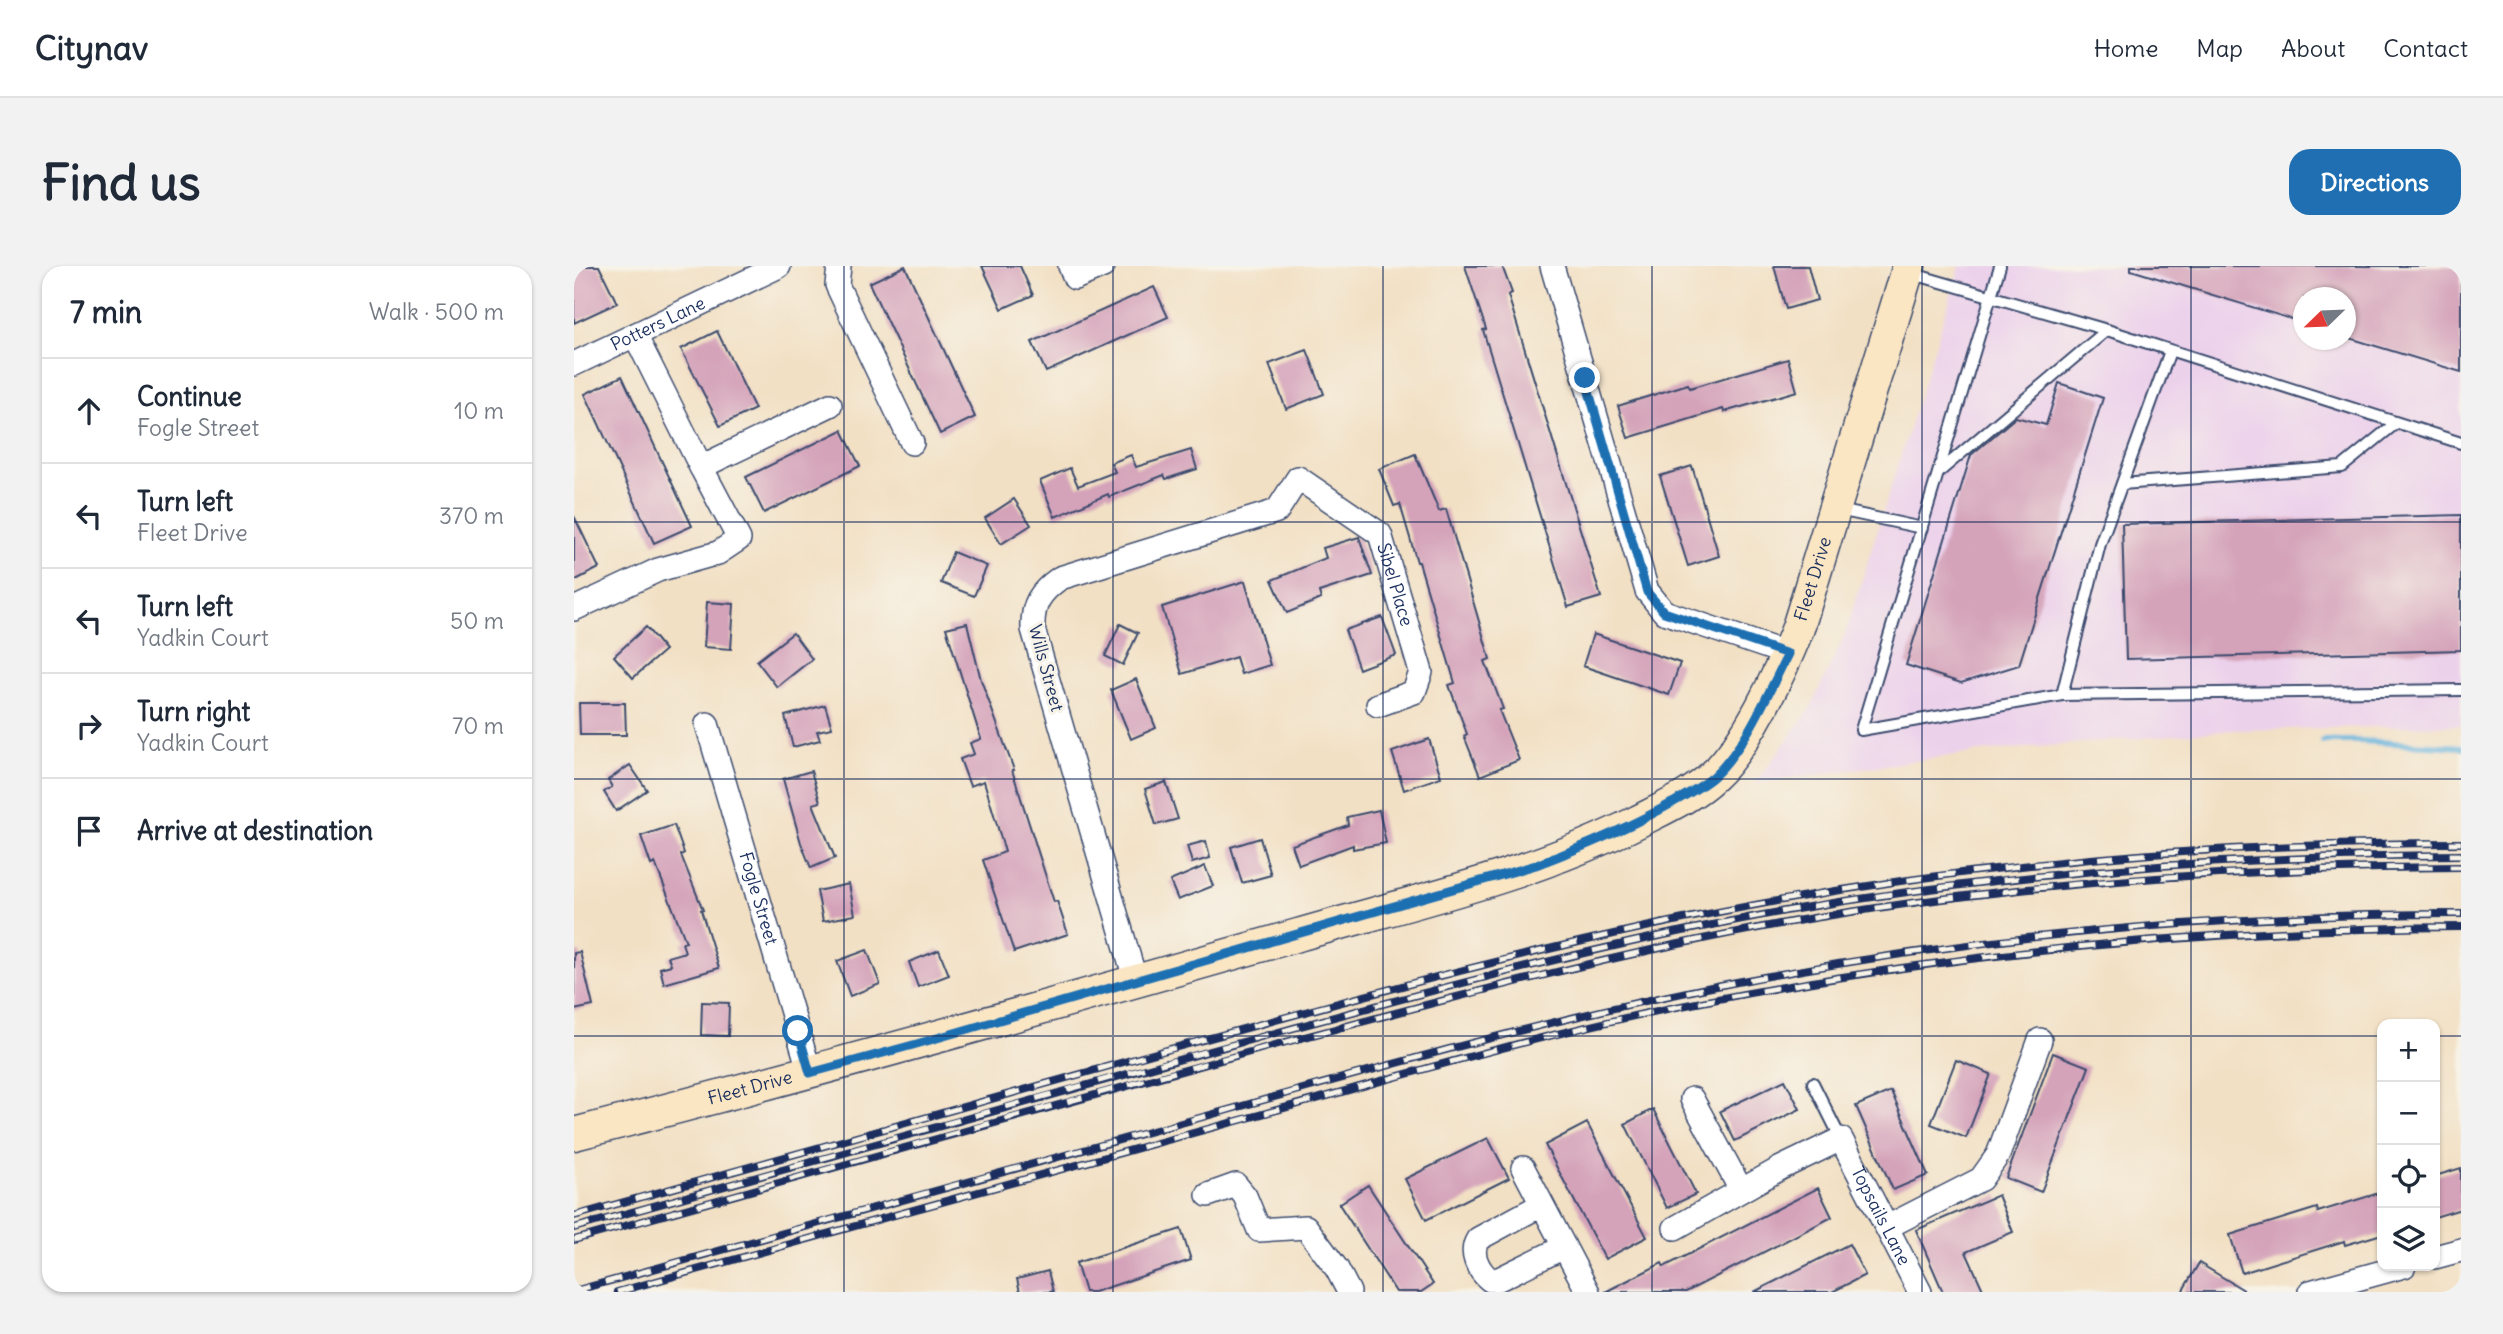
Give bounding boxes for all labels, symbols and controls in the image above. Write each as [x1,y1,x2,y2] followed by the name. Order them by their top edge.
[35,27,148,69] text: Citynav
[2094,33,2158,63] text: Home
[2196,33,2243,63] text: Map
[2281,33,2345,63] text: About
[2383,33,2468,63] text: Contact
[2289,149,2461,215] button: Directions
[42,152,200,213] text: Find us
[2293,287,2356,350] north arrow
[607,291,709,356] street label: Potters Lane
[70,293,142,331] text: 7 min
[369,297,504,326] text: Walk · 500 m
[1569,362,1600,393] route end
[137,380,242,413] text: Continue
[70,392,108,430] icon: ahead
[454,396,504,425] text: 10 m
[137,413,259,442] text: Fogle Street
[137,485,233,518] text: Turn left
[70,497,108,535] icon: left
[439,501,504,530] text: 370 m
[137,518,248,547] text: Fleet Drive
[1789,534,1836,624] street label: Fleet Drive
[1372,540,1419,629] street label: Sibel Place
[137,590,233,623] text: Turn left
[70,602,108,640] icon: left
[450,606,504,635] text: 50 m
[1024,622,1069,714] street label: Wills Street
[137,623,269,652] text: Yadkin Court
[137,695,250,728] text: Turn right
[70,707,108,745] icon: right
[452,711,504,740] text: 70 m
[137,728,269,757] text: Yadkin Court
[70,812,108,850] icon: arrive
[137,814,373,847] text: Arrive at destination
[734,849,784,948] street label: Fogle Street
[782,1015,813,1046] route start
[2377,1019,2440,1271] map controls
[2377,1019,2440,1082] button: +
[705,1065,795,1110] street label: Fleet Drive
[2377,1082,2440,1145] button: −
[2377,1145,2440,1208] button: locate
[1846,1163,1916,1269] street label: Topsails Lane
[2377,1208,2440,1271] button: layers

